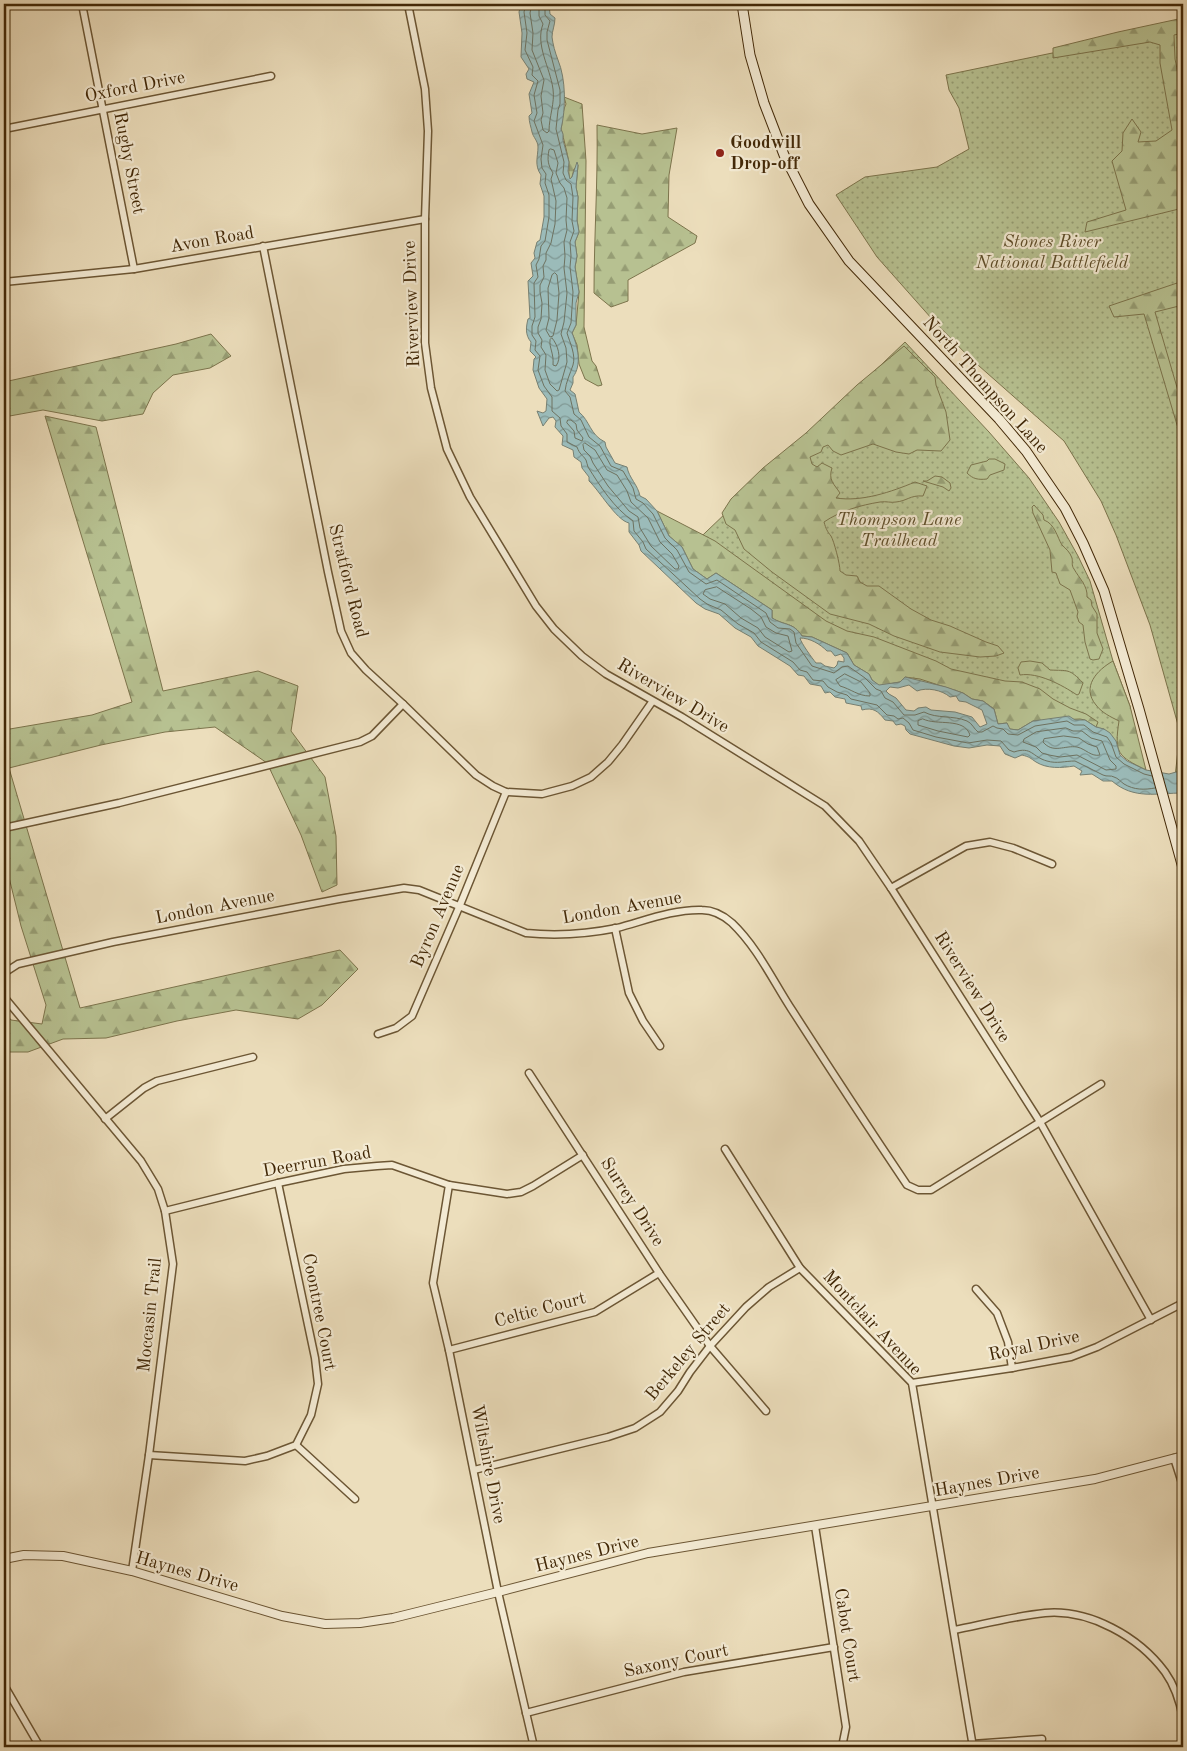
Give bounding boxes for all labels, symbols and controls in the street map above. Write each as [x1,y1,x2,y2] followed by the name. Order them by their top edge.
[83,68,187,106] street label: Oxford Drive
[110,110,148,216] street label: Rugby Street
[730,134,802,173] place label: Goodwill Drop-off
[714,147,726,159] marker: Goodwill Drop-off
[169,224,255,256] street label: Avon Road
[975,233,1129,272] park label: Stones River National Battlefield
[401,240,423,368] street label: Riverview Drive
[919,313,1051,457] street label: North Thompson Lane
[837,511,961,550] park label: Thompson Lane Trailhead
[325,522,371,640] street label: Stratford Road
[614,656,732,736] street label: Riverview Drive
[408,862,468,970] street label: Byron Avenue
[154,887,276,927] street label: London Avenue
[561,889,683,927] street label: London Avenue
[931,928,1013,1046] street label: Riverview Drive
[261,1144,373,1180] street label: Deerrun Road
[597,1154,667,1250] street label: Surrey Drive
[299,1252,339,1372] street label: Coontree Court
[135,1257,165,1373] street label: Moccasin Trail
[819,1267,925,1379] street label: Montclair Avenue
[492,1289,588,1331] street label: Celtic Court
[642,1300,734,1404] street label: Berkeley Street
[987,1328,1081,1364] street label: Royal Drive
[468,1403,508,1525] street label: Wiltshire Drive
[933,1464,1041,1500] street label: Haynes Drive
[533,1532,641,1576] street label: Haynes Drive
[133,1549,241,1595] street label: Haynes Drive
[831,1587,863,1683] street label: Cabot Court
[622,1641,730,1681] street label: Saxony Court

